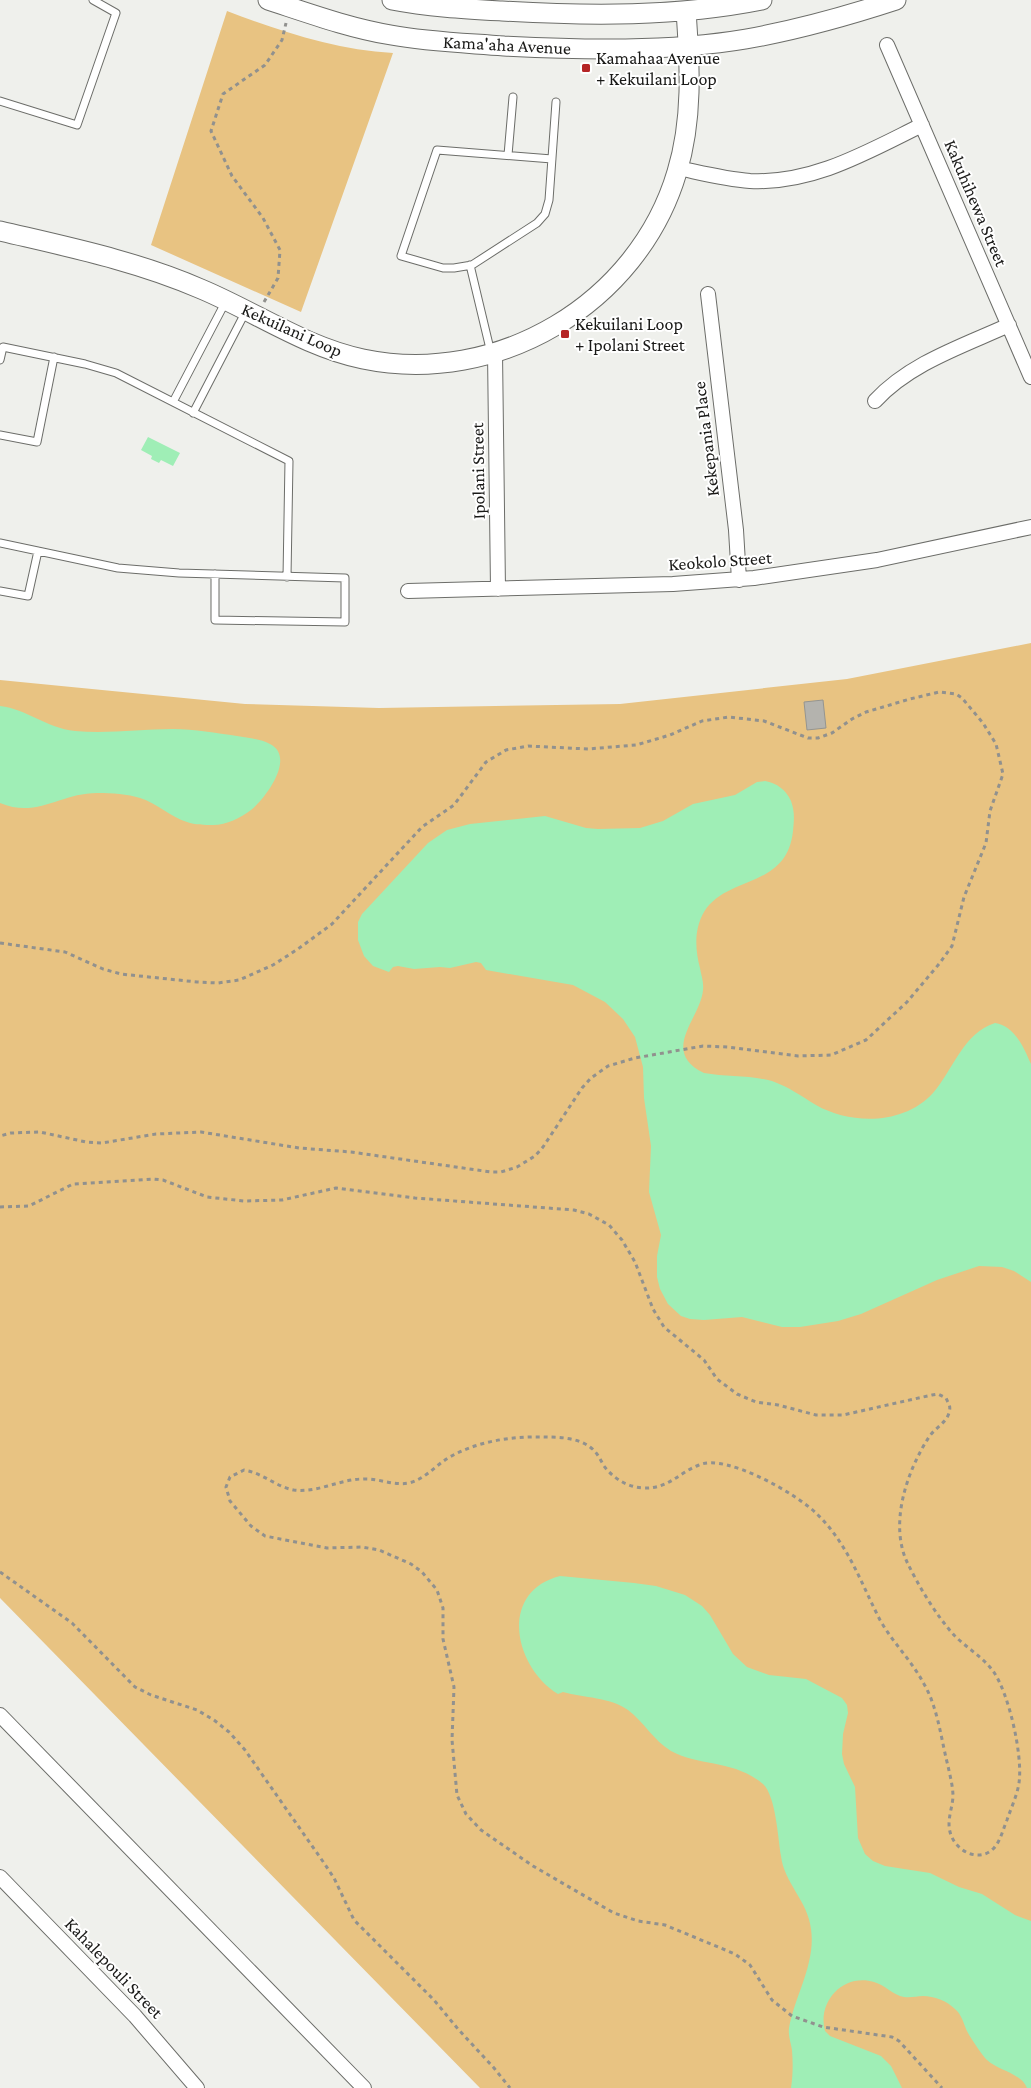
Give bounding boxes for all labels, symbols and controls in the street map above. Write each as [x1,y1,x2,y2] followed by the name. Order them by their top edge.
[442,32,572,58] street label: Kama'aha Avenue
[596,48,720,89] place label: Kamahaa Avenue + Kekuilani Loop
[580,62,592,74] marker: Kamahaa Avenue + Kekuilani Loop
[940,137,1012,270] street label: Kakuhihewa Street
[239,299,345,361] street label: Kekuilani Loop
[575,314,686,355] place label: Kekuilani Loop + Ipolani Street
[559,328,571,340] marker: Kekuilani Loop + Ipolani Street
[689,380,723,498] street label: Kekepania Place
[467,421,489,520] street label: Ipolani Street
[668,547,773,575] street label: Keokolo Street
[61,1914,168,2023] street label: Kahalepouli Street

